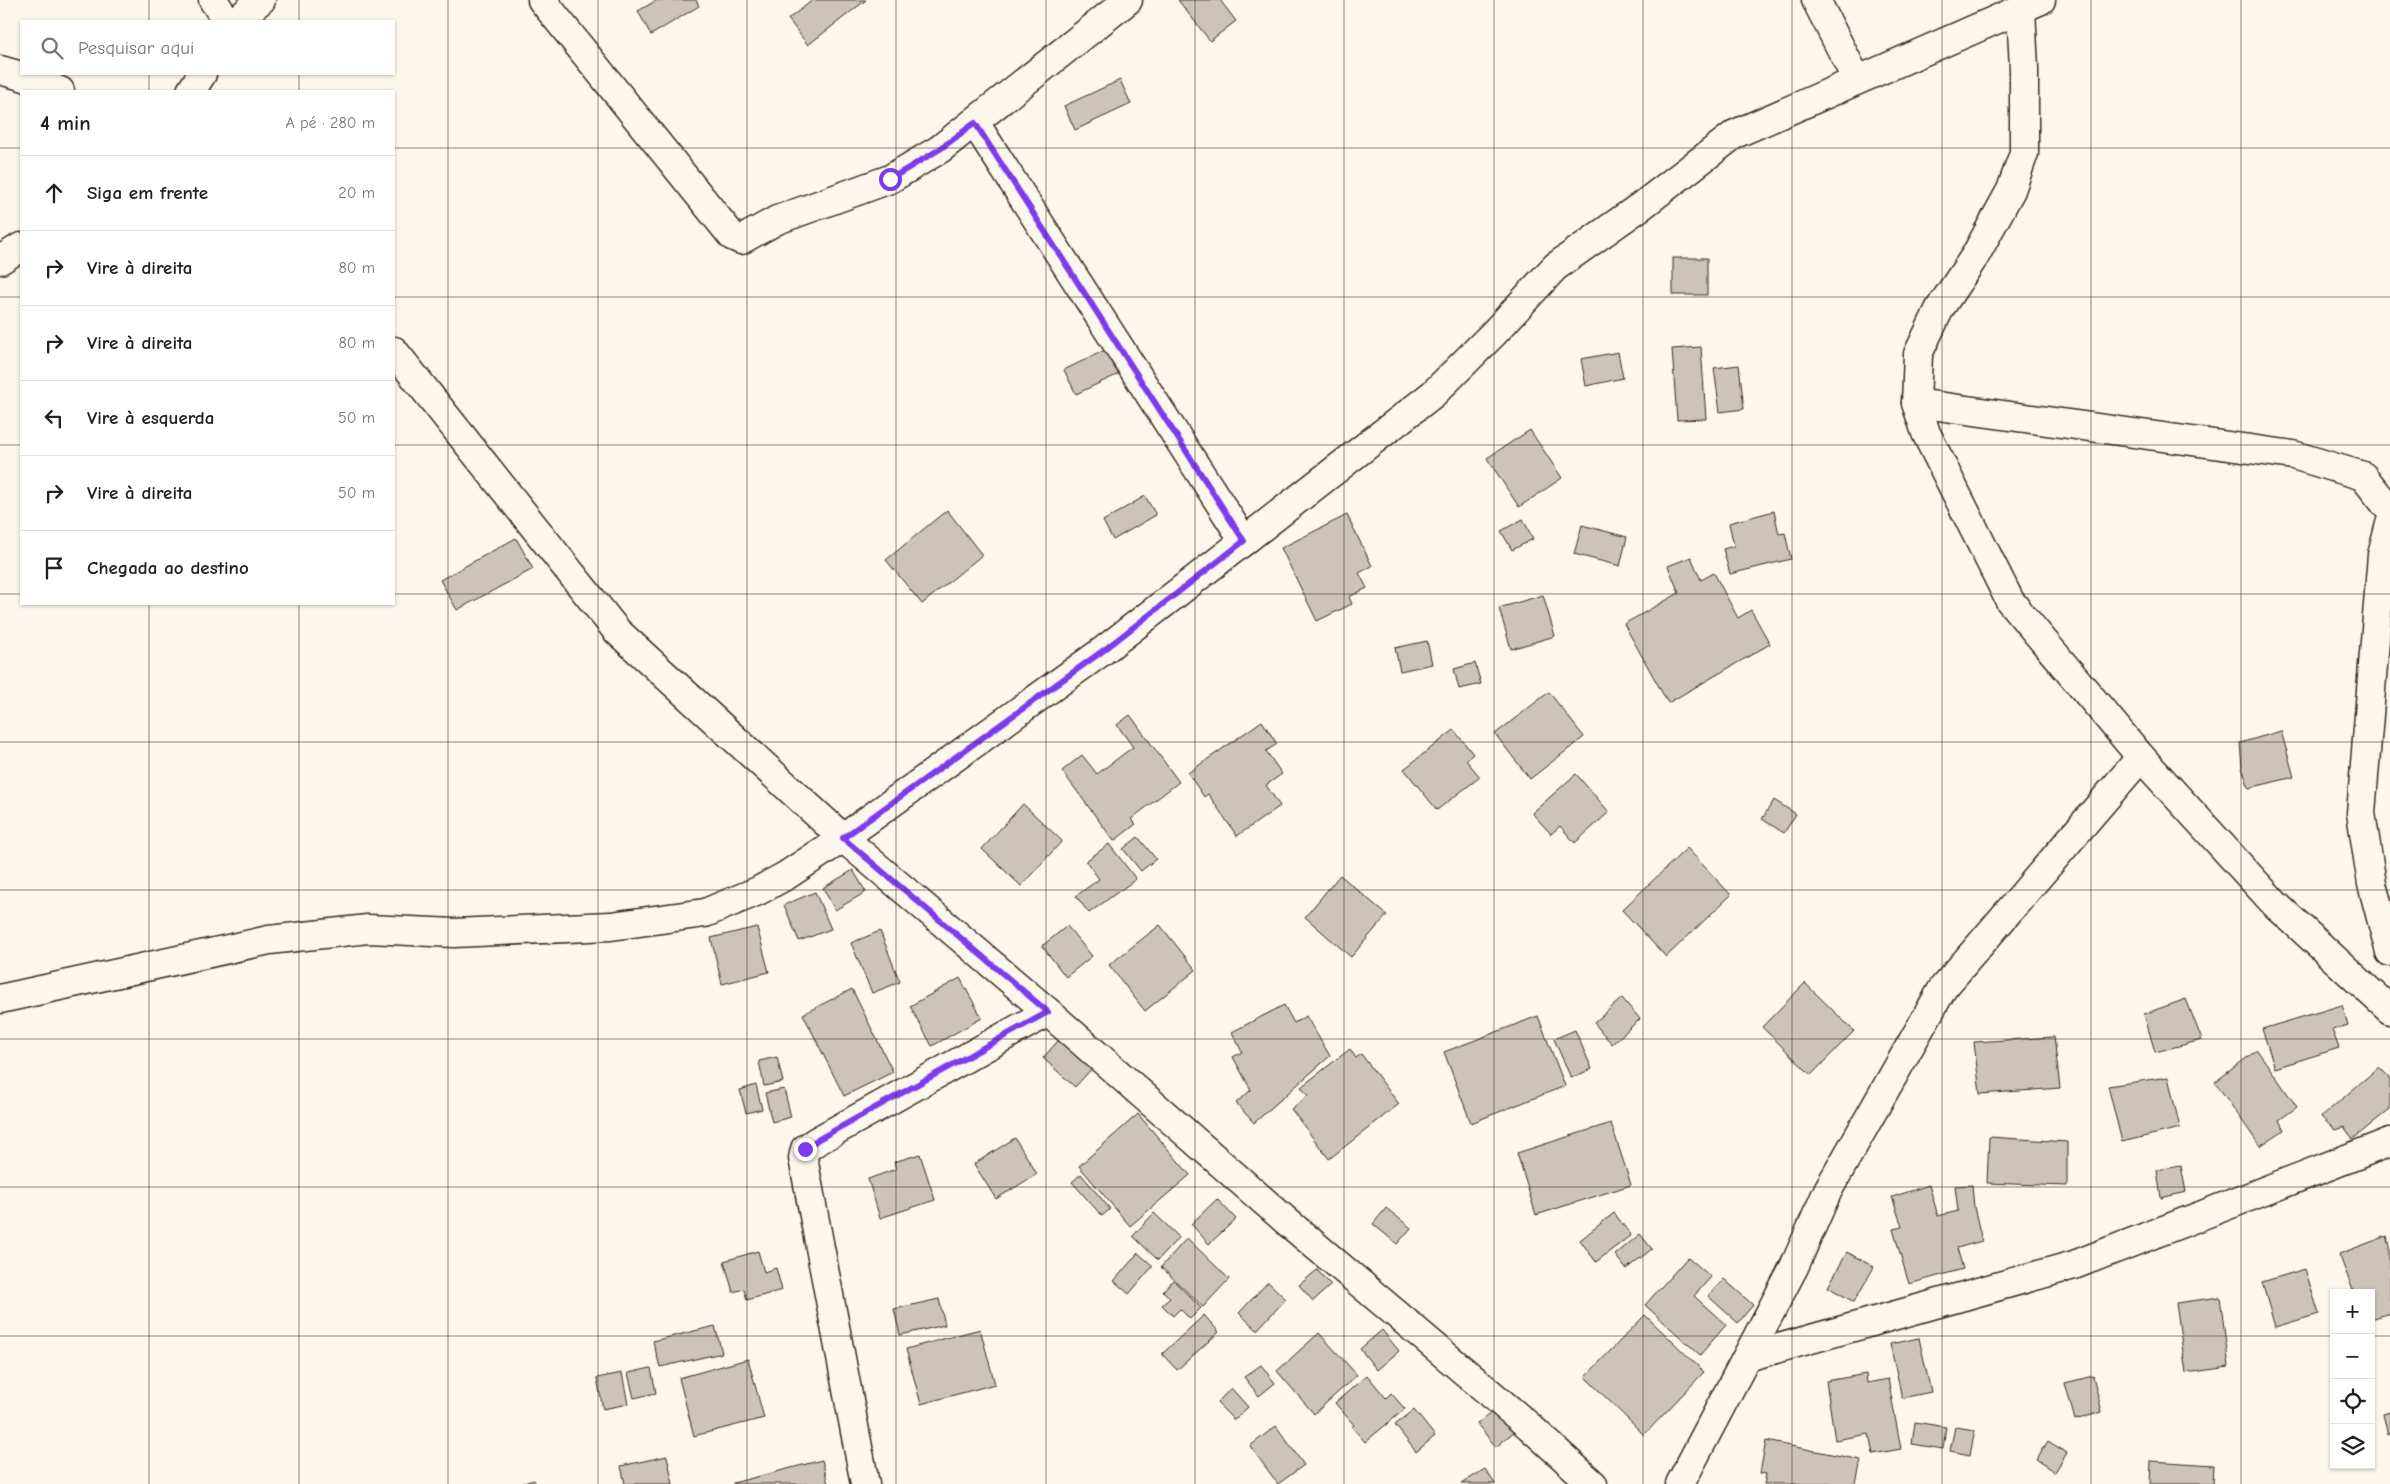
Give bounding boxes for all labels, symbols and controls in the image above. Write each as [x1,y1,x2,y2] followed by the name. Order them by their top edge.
[20,20,395,75] search box
[38,34,66,62] icon: search
[78,37,194,59] text: Pesquisar aqui
[40,111,91,135] text: 4 min
[285,114,375,132] text: A pé · 280 m
[879,168,902,191] route start
[40,179,68,207] icon: ahead
[87,182,208,204] text: Siga em frente
[338,184,375,202] text: 20 m
[40,254,68,282] icon: right
[87,257,192,279] text: Vire à direita
[338,259,375,277] text: 80 m
[40,329,68,357] icon: right
[87,332,192,354] text: Vire à direita
[338,334,375,352] text: 80 m
[40,404,68,432] icon: left
[87,407,214,429] text: Vire à esquerda
[338,409,375,427] text: 50 m
[40,479,68,507] icon: right
[87,482,192,504] text: Vire à direita
[338,484,375,502] text: 50 m
[40,554,68,582] icon: arrive
[87,557,249,579] text: Chegada ao destino
[794,1138,817,1161] route end
[2330,1289,2375,1469] map controls
[2330,1289,2375,1334] button: +
[2330,1334,2375,1379] button: −
[2330,1379,2375,1424] button: locate
[2330,1424,2375,1469] button: layers

